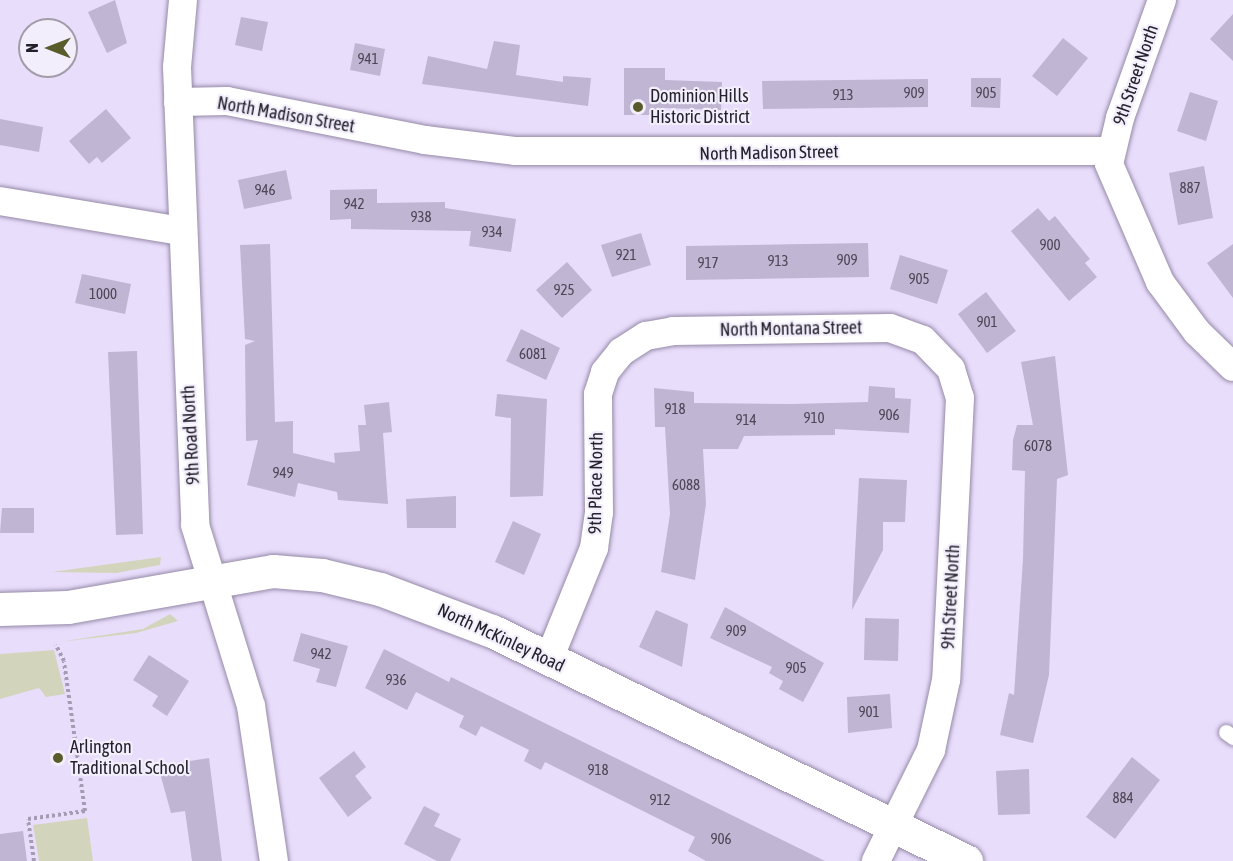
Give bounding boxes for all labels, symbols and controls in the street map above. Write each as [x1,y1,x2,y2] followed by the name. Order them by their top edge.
[18,18,78,78] north arrow
[1109,22,1163,128] street label: 9th Street North
[23,43,41,53] text: N
[357,50,379,68] house number: 941
[903,84,925,102] house number: 909
[975,84,997,102] house number: 905
[650,86,750,128] place label: Dominion Hills Historic District
[832,86,854,104] house number: 913
[216,92,356,138] street label: North Madison Street
[631,100,645,114] marker: Dominion Hills Historic District
[699,141,839,165] street label: North Madison Street
[1179,179,1201,197] house number: 887
[254,181,276,199] house number: 946
[343,195,365,213] house number: 942
[410,208,432,226] house number: 938
[481,223,503,241] house number: 934
[1039,236,1061,254] house number: 900
[615,246,637,264] house number: 921
[836,251,858,269] house number: 909
[767,252,789,270] house number: 913
[697,254,719,272] house number: 917
[908,270,930,288] house number: 905
[553,281,575,299] house number: 925
[89,285,117,303] house number: 1000
[976,313,998,331] house number: 901
[720,317,862,341] street label: North Montana Street
[519,345,547,363] house number: 6081
[178,385,204,485] street label: 9th Road North
[664,400,686,418] house number: 918
[878,406,900,424] house number: 906
[803,409,825,427] house number: 910
[735,411,757,429] house number: 914
[584,432,608,534] street label: 9th Place North
[1024,437,1052,455] house number: 6078
[272,464,294,482] house number: 949
[672,476,700,494] house number: 6088
[937,544,965,650] street label: 9th Street North
[434,599,568,677] street label: North McKinley Road
[725,622,747,640] house number: 909
[310,645,332,663] house number: 942
[785,659,807,677] house number: 905
[385,671,407,689] house number: 936
[858,703,880,721] house number: 901
[70,737,190,780] place label: Arlington Traditional School
[51,751,65,765] marker: Arlington Traditional School
[587,761,609,779] house number: 918
[1112,789,1134,807] house number: 884
[649,791,671,809] house number: 912
[710,830,732,848] house number: 906

